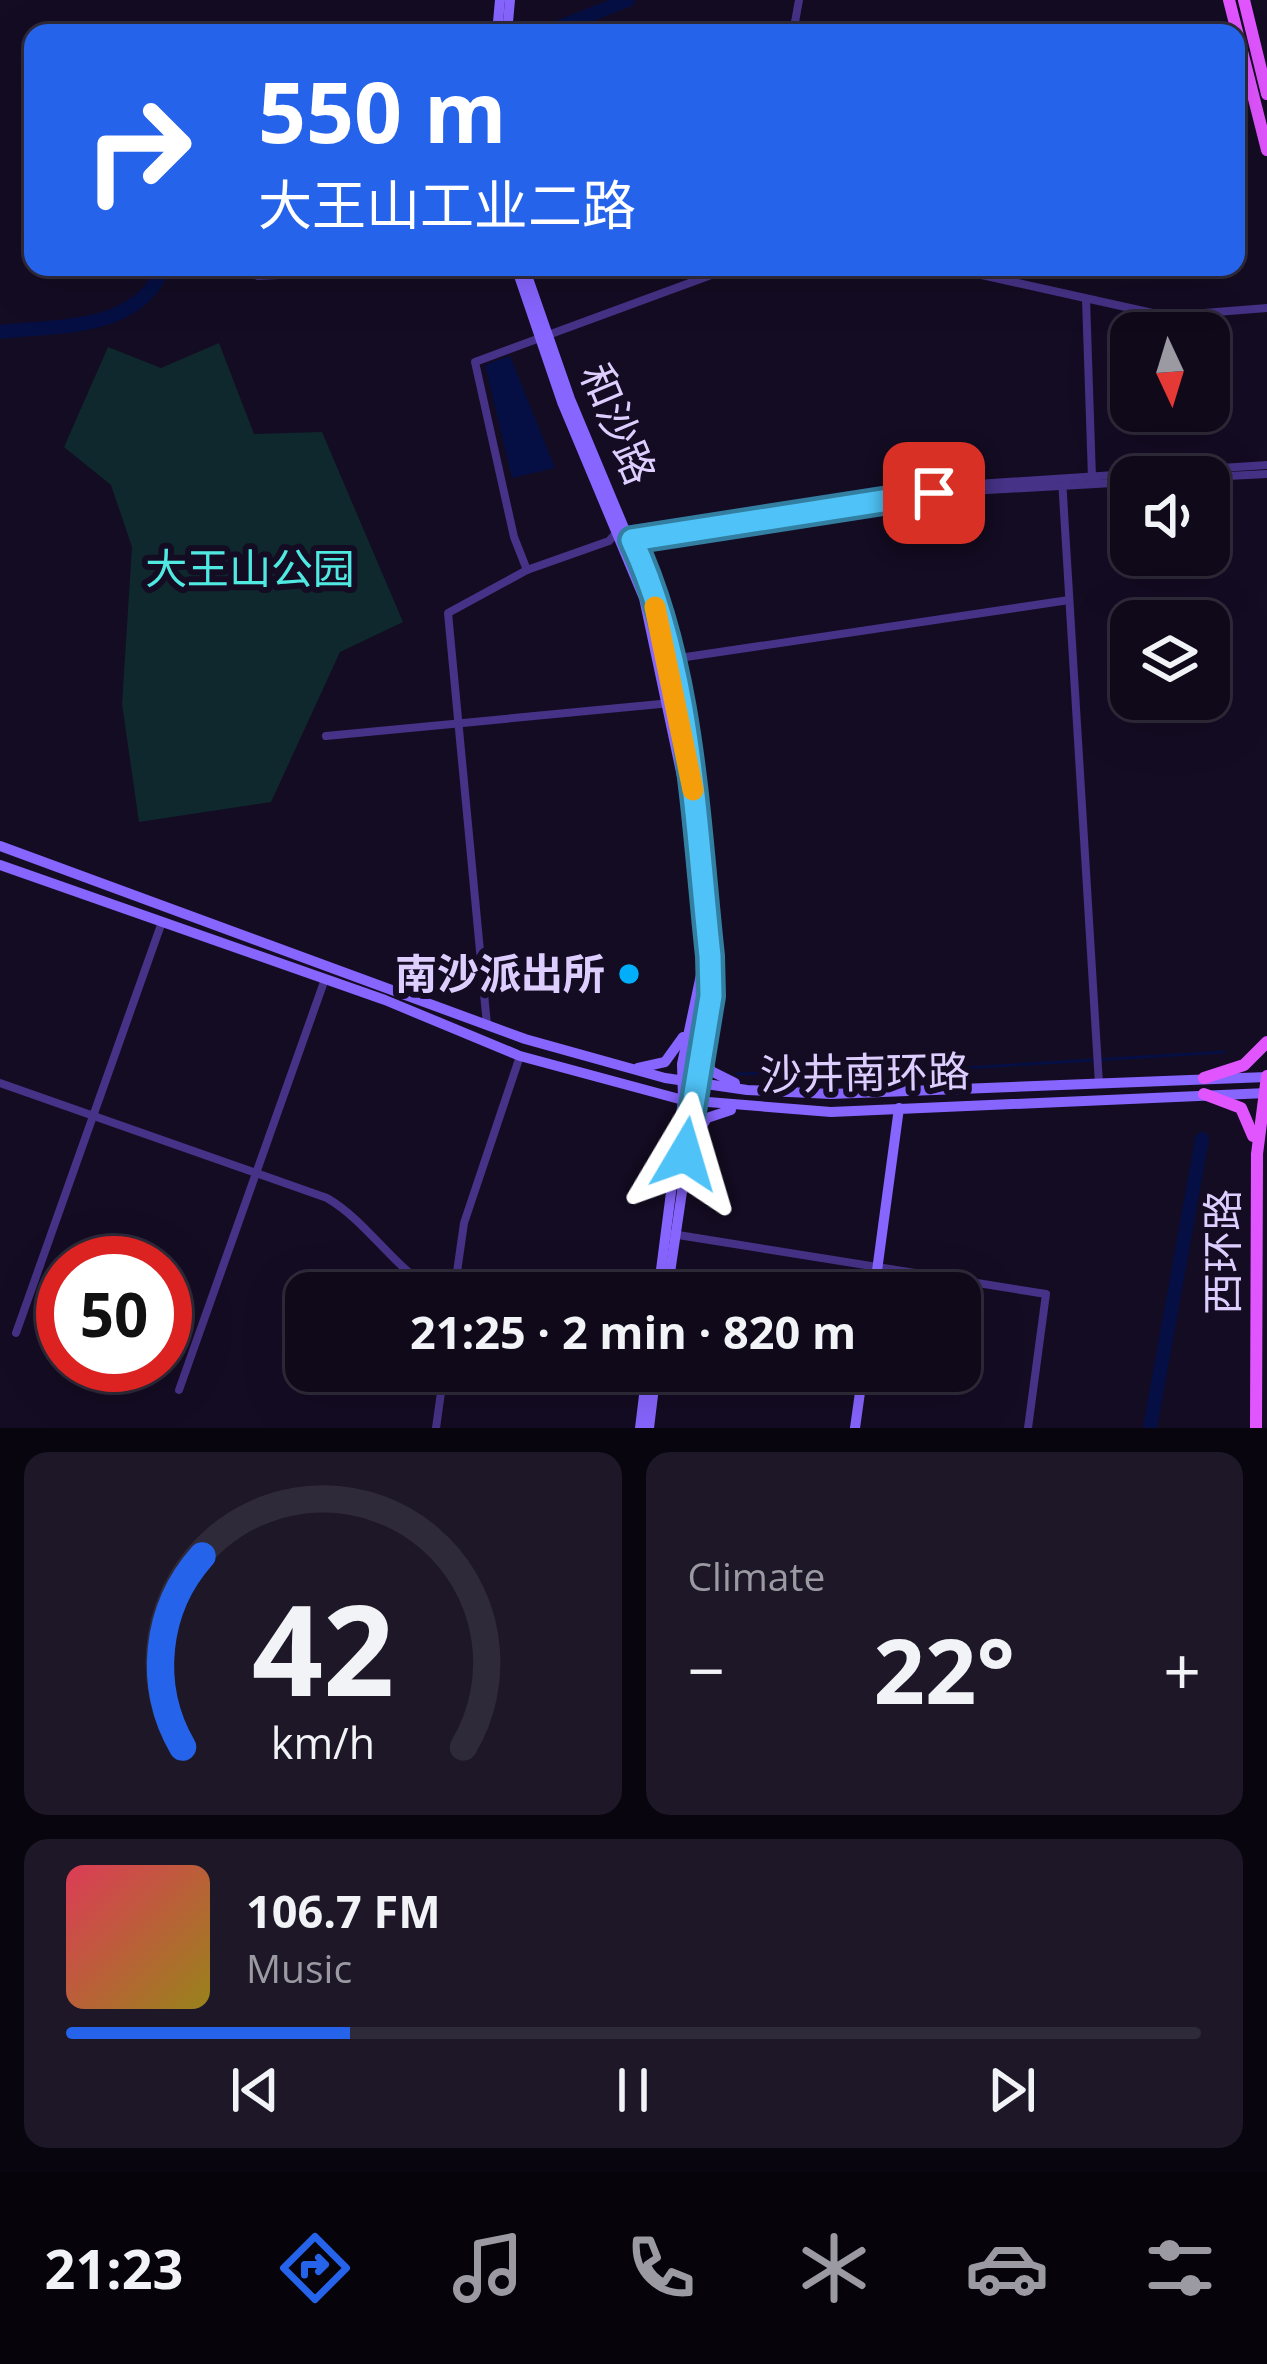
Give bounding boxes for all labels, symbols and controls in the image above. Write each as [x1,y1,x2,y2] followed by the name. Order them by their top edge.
[258,53,506,168] text: 550 m
[60,72,216,228] icon: right
[258,167,636,241] text: 大王山工业二路
[1110,312,1230,432] north arrow
[1110,312,1230,720] map controls
[569,354,670,493] street label: 和沙路
[883,442,985,544] pin
[1110,456,1230,576] button: sound
[901,460,967,526] icon: arrive
[145,539,355,596] park label: 大王山公园
[1110,600,1230,720] button: layers
[395,944,605,1001] place label: 南沙派出所
[616,961,642,987] marker: 南沙派出所
[759,1041,970,1102] street label: 沙井南环路
[622,1091,748,1217] position arrow
[1193,1189,1250,1315] street label: 西环路
[36,1236,192,1392] speed limit sign: 50
[410,1301,856,1362] text: 21:25 · 2 min · 820 m
[688,1549,825,1602] text: Climate
[251,1563,394,1733] text: 42
[874,1608,1015,1730] text: 22°
[688,1624,725,1714] text: −
[1163,1624,1201,1714] text: +
[271,1712,375,1771] text: km/h
[246,1880,441,1941] text: 106.7 FM
[246,1941,352,1994] text: Music
[222,2057,288,2123] icon: previous
[600,2057,666,2123] icon: pause
[979,2057,1045,2123] icon: next
[273,2226,357,2310] icon: directions
[446,2226,530,2310] icon: music
[619,2226,703,2310] icon: phone
[792,2226,876,2310] icon: climate
[965,2226,1049,2310] icon: car
[1138,2226,1222,2310] icon: filters
[45,2231,183,2305] text: 21:23

